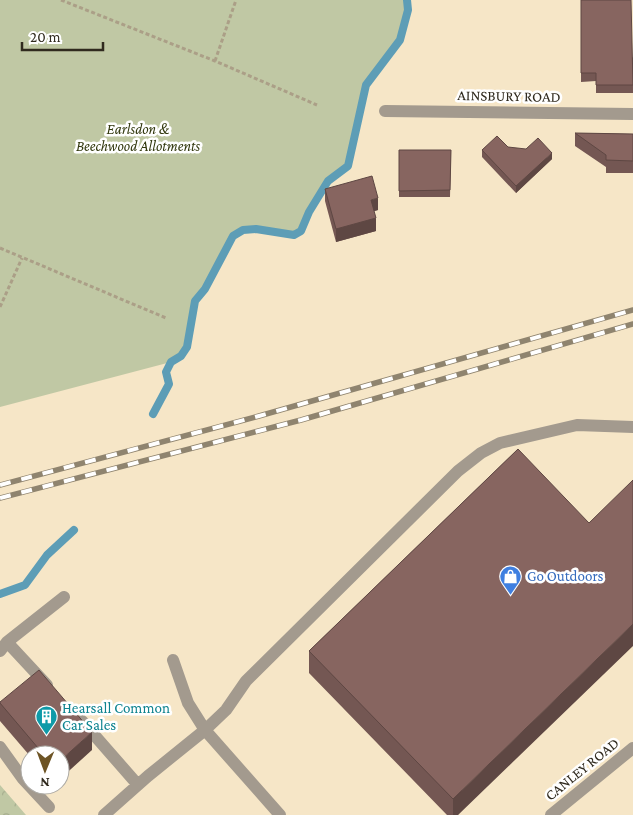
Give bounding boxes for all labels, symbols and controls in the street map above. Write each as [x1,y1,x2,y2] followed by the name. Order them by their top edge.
[22,20,104,52] scale bar
[30,29,61,45] text: 20 m
[457,87,561,105] street label: AINSBURY ROAD
[76,121,200,154] park label: Earlsdon & Beechwood Allotments
[499,564,523,595] shop icon: Go Outdoors
[527,568,604,584] place label: Go Outdoors
[62,700,170,733] place label: Hearsall Common Car Sales
[34,705,58,736] building icon: Hearsall Common Car Sales
[542,734,622,804] street label: CANLEY ROAD
[20,745,70,795] north arrow
[39,775,50,791] text: N

